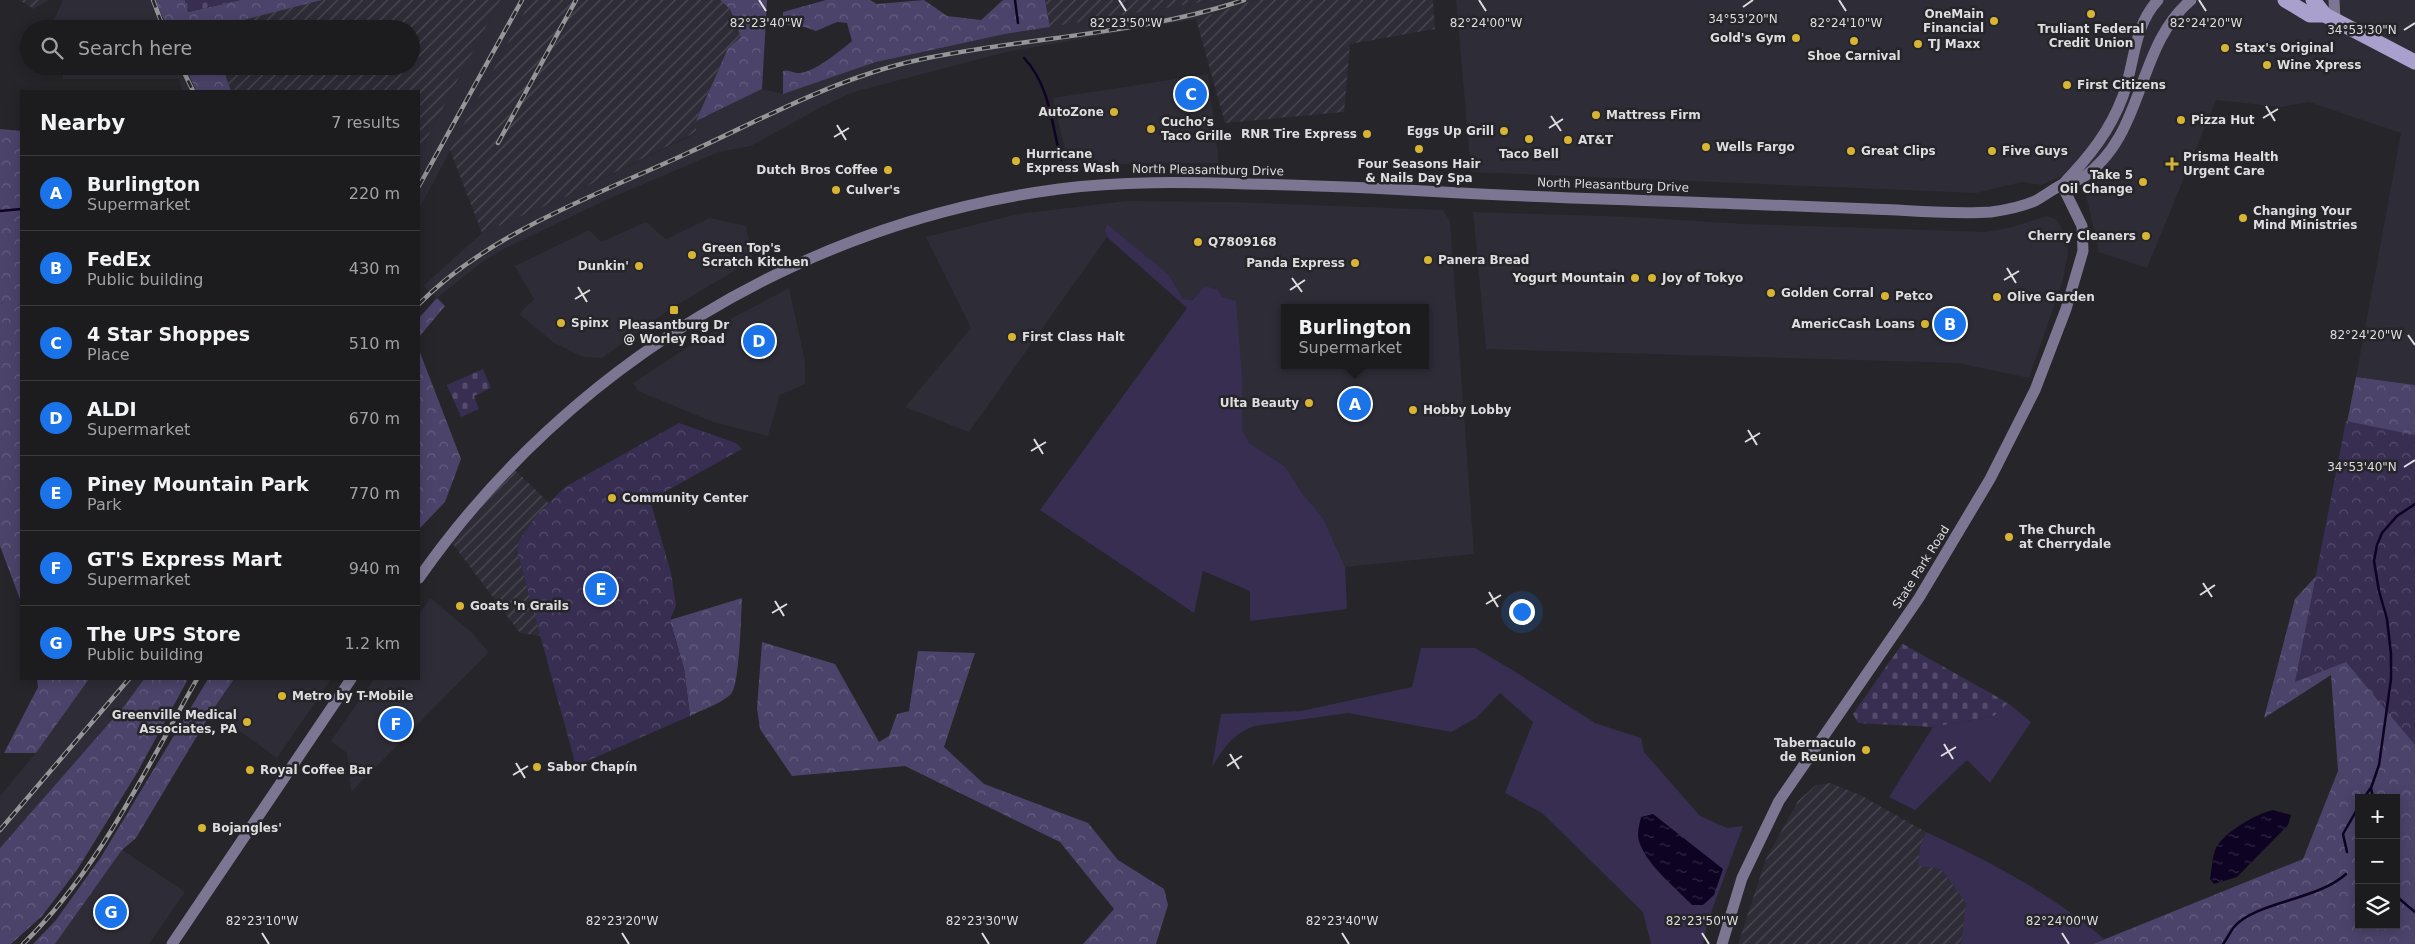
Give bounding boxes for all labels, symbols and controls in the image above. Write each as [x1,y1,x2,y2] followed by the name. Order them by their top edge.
[1923,7,1984,35] place label: OneMain Financial
[2085,8,2097,20] marker: Truliant Federal Credit Union
[1708,12,1778,26] text: 34°53'20"N
[1988,15,2000,27] marker: OneMain Financial
[730,16,802,30] text: 82°23'40"W
[1090,16,1162,30] text: 82°23'50"W
[1450,16,1522,30] text: 82°24'00"W
[1810,16,1882,30] text: 82°24'10"W
[2170,16,2242,30] text: 82°24'20"W
[20,20,420,75] search box
[2038,22,2144,50] place label: Truliant Federal Credit Union
[2327,23,2397,37] text: 34°53'30"N
[1710,31,1786,45] place label: Gold's Gym
[1790,32,1802,44] marker: Gold's Gym
[38,34,66,62] icon: search
[1848,35,1860,47] marker: Shoe Carnival
[78,37,192,59] text: Search here
[1928,37,1981,51] place label: TJ Maxx
[1912,38,1924,50] marker: TJ Maxx
[2235,41,2334,55] place label: Stax's Original
[2219,42,2231,54] marker: Stax's Original
[1807,49,1901,63] place label: Shoe Carnival
[2277,58,2361,72] place label: Wine Xpress
[2261,59,2273,71] marker: Wine Xpress
[1175,75,1207,113] pin: C
[2077,78,2166,92] place label: First Citizens
[2061,79,2073,91] marker: First Citizens
[1039,105,1104,119] place label: AutoZone
[1108,106,1120,118] marker: AutoZone
[1606,108,1701,122] place label: Mattress Firm
[1590,109,1602,121] marker: Mattress Firm
[40,111,125,135] text: Nearby
[331,113,400,132] text: 7 results
[2191,113,2255,127] place label: Pizza Hut
[2175,114,2187,126] marker: Pizza Hut
[1161,115,1232,143] place label: Cucho’s Taco Grille
[1145,123,1157,135] marker: Cucho’s Taco Grille
[1407,124,1494,138] place label: Eggs Up Grill
[1498,125,1510,137] marker: Eggs Up Grill
[1241,127,1357,141] place label: RNR Tire Express
[1361,128,1373,140] marker: RNR Tire Express
[1523,133,1535,145] marker: Taco Bell
[1578,133,1614,147] place label: AT&T
[1562,134,1574,146] marker: AT&T
[1716,140,1795,154] place label: Wells Fargo
[1700,141,1712,153] marker: Wells Fargo
[1413,143,1425,155] marker: Four Seasons Hair & Nails Day Spa
[1861,144,1936,158] place label: Great Clips
[2002,144,2068,158] place label: Five Guys
[1845,145,1857,157] marker: Great Clips
[1986,145,1998,157] marker: Five Guys
[1026,147,1120,175] place label: Hurricane Express Wash
[1499,147,1559,161] place label: Taco Bell
[2183,150,2278,178] place label: Prisma Health Urgent Care
[1010,155,1022,167] marker: Hurricane Express Wash
[1358,157,1481,185] place label: Four Seasons Hair & Nails Day Spa
[2165,157,2179,171] marker: Prisma Health Urgent Care
[1132,162,1284,178] street label: North Pleasantburg Drive
[756,163,878,177] place label: Dutch Bros Coffee
[882,164,894,176] marker: Dutch Bros Coffee
[2060,168,2133,196] place label: Take 5 Oil Change
[87,173,200,195] text: Burlington
[1537,175,1689,195] street label: North Pleasantburg Drive
[2137,176,2149,188] marker: Take 5 Oil Change
[846,183,900,197] place label: Culver's
[50,184,62,203] text: A
[349,184,400,203] text: 220 m
[830,184,842,196] marker: Culver's
[87,195,190,214] text: Supermarket
[2253,204,2357,232] place label: Changing Your Mind Ministries
[2237,212,2249,224] marker: Changing Your Mind Ministries
[2028,229,2136,243] place label: Cherry Cleaners
[2140,230,2152,242] marker: Cherry Cleaners
[1208,235,1277,249] place label: Q7809168
[1192,236,1204,248] marker: Q7809168
[702,241,809,269] place label: Green Top's Scratch Kitchen
[87,248,151,270] text: FedEx
[686,249,698,261] marker: Green Top's Scratch Kitchen
[1438,253,1529,267] place label: Panera Bread
[1422,254,1434,266] marker: Panera Bread
[1246,256,1345,270] place label: Panda Express
[1349,257,1361,269] marker: Panda Express
[50,259,62,278] text: B
[349,259,400,278] text: 430 m
[578,259,629,273] place label: Dunkin'
[633,260,645,272] marker: Dunkin'
[87,270,204,289] text: Public building
[1511,271,1625,285] place label: Yogurt Mountain
[1661,271,1743,285] place label: Joy of Tokyo
[1629,272,1641,284] marker: Yogurt Mountain
[1646,272,1658,284] marker: Joy of Tokyo
[1781,286,1874,300] place label: Golden Corral
[1765,287,1777,299] marker: Golden Corral
[1895,289,1933,303] place label: Petco
[1879,290,1891,302] marker: Petco
[2007,290,2095,304] place label: Olive Garden
[1991,291,2003,303] marker: Olive Garden
[668,304,680,316] marker: Pleasantburg Dr @ Worley Road
[1281,304,1429,369] popup
[1934,305,1966,343] pin: B
[571,316,609,330] place label: Spinx
[1298,316,1412,338] text: Burlington
[555,317,567,329] marker: Spinx
[1791,317,1915,331] place label: AmericCash Loans
[619,318,729,346] place label: Pleasantburg Dr @ Worley Road
[1919,318,1931,330] marker: AmericCash Loans
[743,322,775,360] pin: D
[87,323,250,345] text: 4 Star Shoppes
[2330,328,2402,342] text: 82°24'20"W
[1022,330,1125,344] place label: First Class Halt
[1006,331,1018,343] marker: First Class Halt
[50,334,62,353] text: C
[349,334,400,353] text: 510 m
[1298,338,1402,357] text: Supermarket
[87,345,130,364] text: Place
[1339,385,1371,423] pin: A
[1220,396,1299,410] place label: Ulta Beauty
[1303,397,1315,409] marker: Ulta Beauty
[87,398,137,420] text: ALDI
[1423,403,1512,417] place label: Hobby Lobby
[1407,404,1419,416] marker: Hobby Lobby
[49,409,63,428] text: D
[349,409,400,428] text: 670 m
[87,420,190,439] text: Supermarket
[2327,460,2397,474] text: 34°53'40"N
[87,473,309,495] text: Piney Mountain Park
[51,484,61,503] text: E
[349,484,400,503] text: 770 m
[622,491,748,505] place label: Community Center
[606,492,618,504] marker: Community Center
[87,495,122,514] text: Park
[1890,523,1952,611] street label: State Park Road
[2019,523,2111,551] place label: The Church at Cherrydale
[2003,531,2015,543] marker: The Church at Cherrydale
[87,548,282,570] text: GT'S Express Mart
[51,559,61,578] text: F
[349,559,400,578] text: 940 m
[87,570,190,589] text: Supermarket
[585,570,617,608] pin: E
[470,599,569,613] place label: Goats 'n Grails
[1509,599,1535,625] your location
[454,600,466,612] marker: Goats 'n Grails
[87,623,241,645] text: The UPS Store
[49,634,63,653] text: G
[345,634,400,653] text: 1.2 km
[87,645,204,664] text: Public building
[292,689,413,703] place label: Metro by T-Mobile
[276,690,288,702] marker: Metro by T-Mobile
[380,705,412,743] pin: F
[112,708,238,736] place label: Greenville Medical Associates, PA
[241,716,253,728] marker: Greenville Medical Associates, PA
[1774,736,1856,764] place label: Tabernaculo de Reunion
[1860,744,1872,756] marker: Tabernaculo de Reunion
[547,760,637,774] place label: Sabor Chapín
[531,761,543,773] marker: Sabor Chapín
[260,763,372,777] place label: Royal Coffee Bar
[244,764,256,776] marker: Royal Coffee Bar
[2355,794,2400,929] map controls
[2355,794,2400,839] button: +
[212,821,282,835] place label: Bojangles'
[196,822,208,834] marker: Bojangles'
[2355,839,2400,884] button: −
[2355,884,2400,929] button: layers
[95,893,127,931] pin: G
[226,914,298,928] text: 82°23'10"W
[586,914,658,928] text: 82°23'20"W
[946,914,1018,928] text: 82°23'30"W
[1306,914,1378,928] text: 82°23'40"W
[1666,914,1738,928] text: 82°23'50"W
[2026,914,2098,928] text: 82°24'00"W

